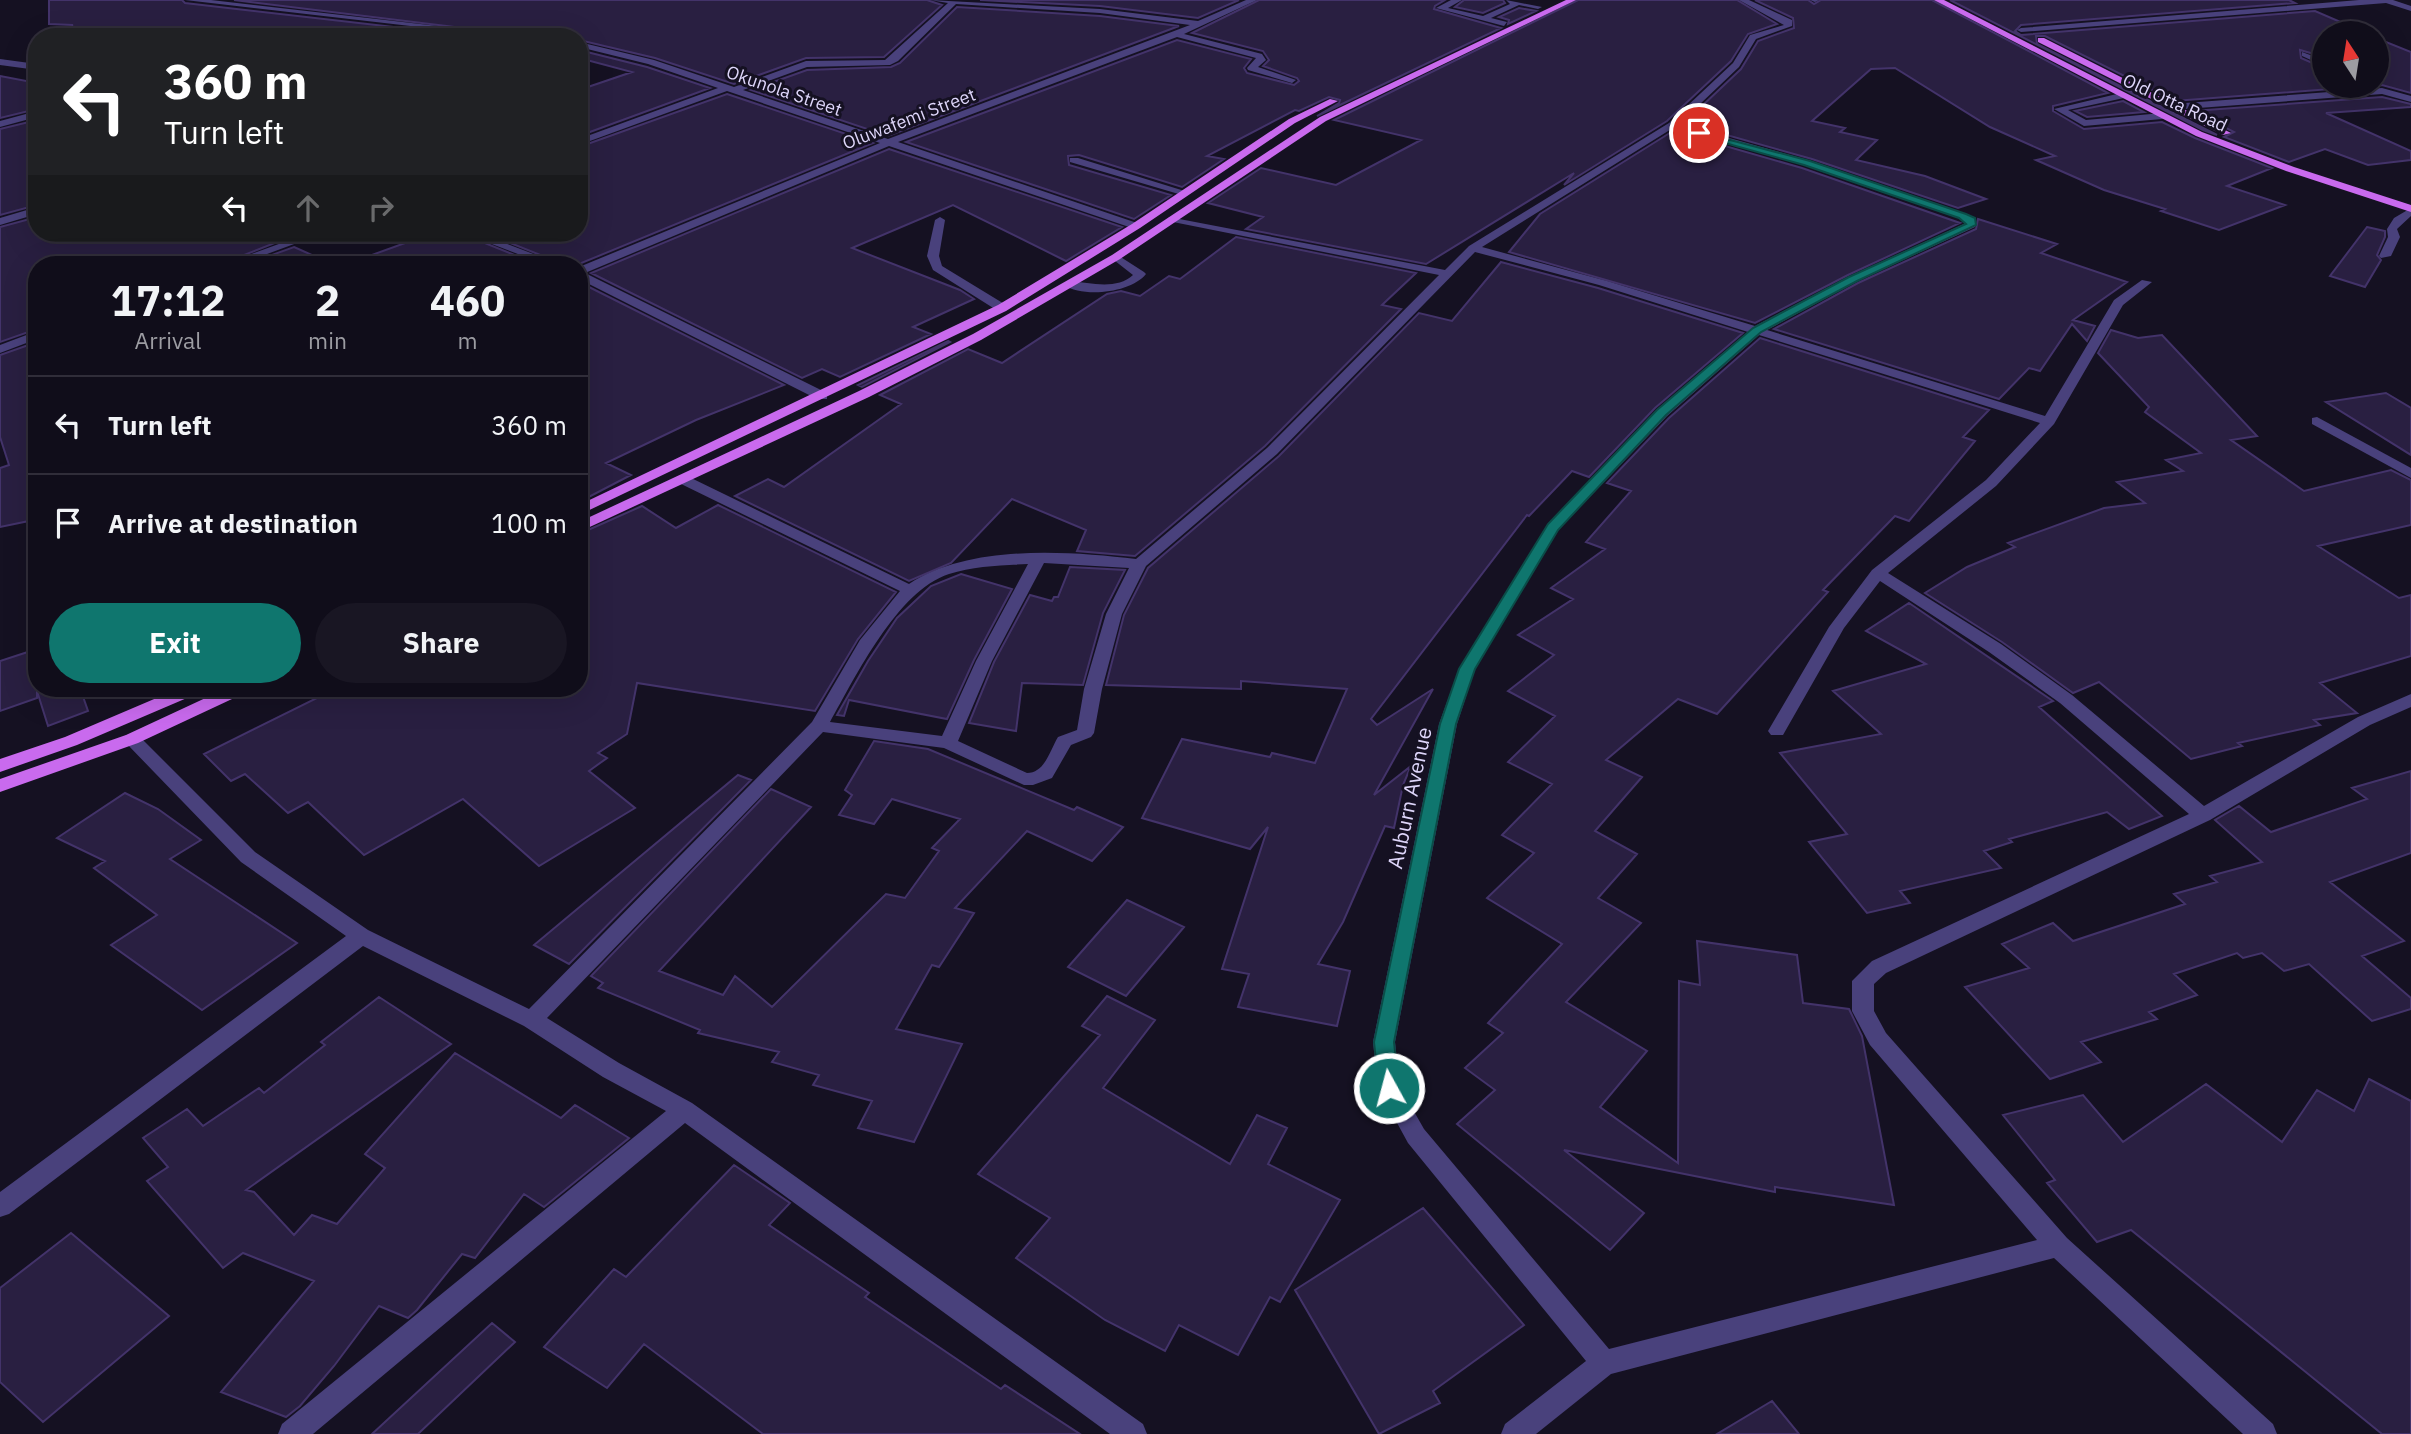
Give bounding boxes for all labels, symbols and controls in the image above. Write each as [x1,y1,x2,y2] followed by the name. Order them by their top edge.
[2312,21,2389,98] north arrow
[2312,21,2389,98] map controls
[164,49,308,112] text: 360 m
[49,56,140,147] icon: left
[723,60,845,121] street label: Okunola Street
[2119,68,2231,137] street label: Old Otta Road
[839,83,979,154] street label: Oluwafemi Street
[1669,103,1729,163] pin
[164,111,284,153] text: Turn left
[1680,114,1718,152] icon: arrive
[216,189,254,227] icon: left
[289,189,327,227] icon: ahead
[362,189,400,227] icon: right
[111,273,225,328] text: 17:12
[315,273,340,328] text: 2
[430,273,505,328] text: 460
[135,325,202,355] text: Arrival
[308,325,347,355] text: min
[457,325,478,355] text: m
[49,406,87,444] icon: left
[108,408,211,442] text: Turn left
[491,408,567,442] text: 360 m
[49,504,87,542] icon: arrive
[108,506,358,540] text: Arrive at destination
[491,506,567,540] text: 100 m
[49,603,301,683] button: Exit
[315,603,567,683] button: Share
[1380,724,1438,871] street label: Auburn Avenue
[1352,1051,1426,1125] position arrow

